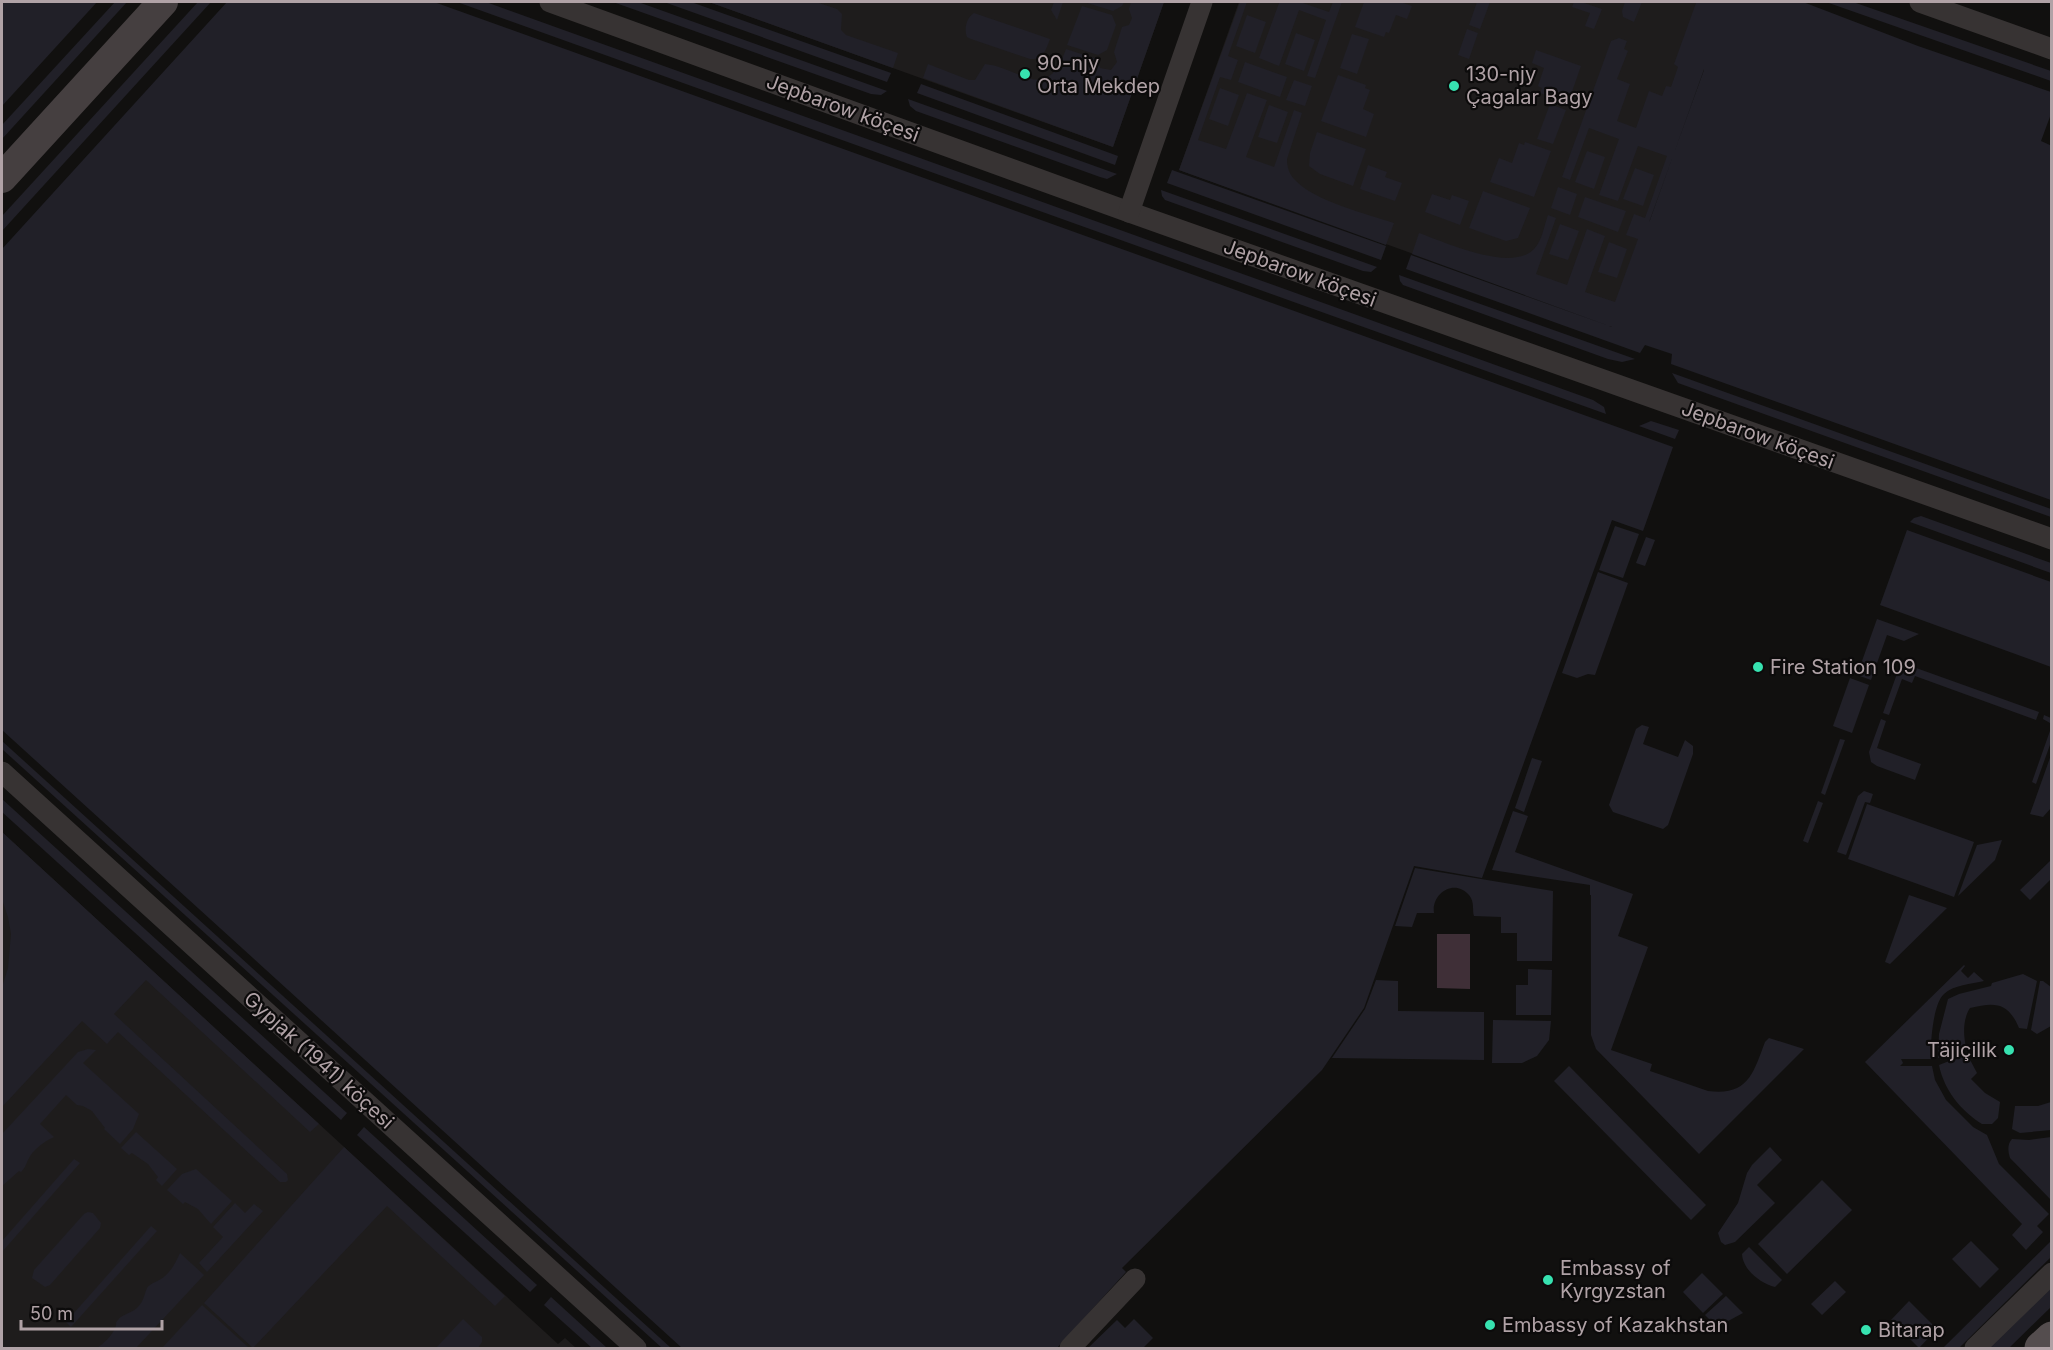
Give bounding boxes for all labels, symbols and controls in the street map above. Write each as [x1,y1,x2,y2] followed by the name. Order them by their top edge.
[1037,51,1160,98] place label: 90-njy Orta Mekdep
[1466,62,1592,109] place label: 130-njy Çagalar Bagy
[1018,67,1032,81] marker: 90-njy Orta Mekdep
[763,69,923,147] street label: Jepbarow köçesi
[1447,79,1461,93] marker: 130-njy Çagalar Bagy
[1220,234,1380,312] street label: Jepbarow köçesi
[1678,396,1838,474] street label: Jepbarow köçesi
[1770,655,1916,679] place label: Fire Station 109
[1751,660,1765,674] marker: Fire Station 109
[239,986,399,1134] street label: Gypjak (1941) köçesi
[1927,1038,1997,1062] place label: Täjiçilik
[2002,1043,2016,1057] marker: Täjiçilik
[1560,1256,1671,1303] place label: Embassy of Kyrgyzstan
[1541,1273,1555,1287] marker: Embassy of Kyrgyzstan
[21,1293,162,1331] scale bar
[30,1303,73,1324] text: 50 m
[1502,1313,1728,1337] place label: Embassy of Kazakhstan
[1483,1318,1497,1332] marker: Embassy of Kazakhstan
[1878,1318,1945,1342] place label: Bitarap
[1859,1323,1873,1337] marker: Bitarap

